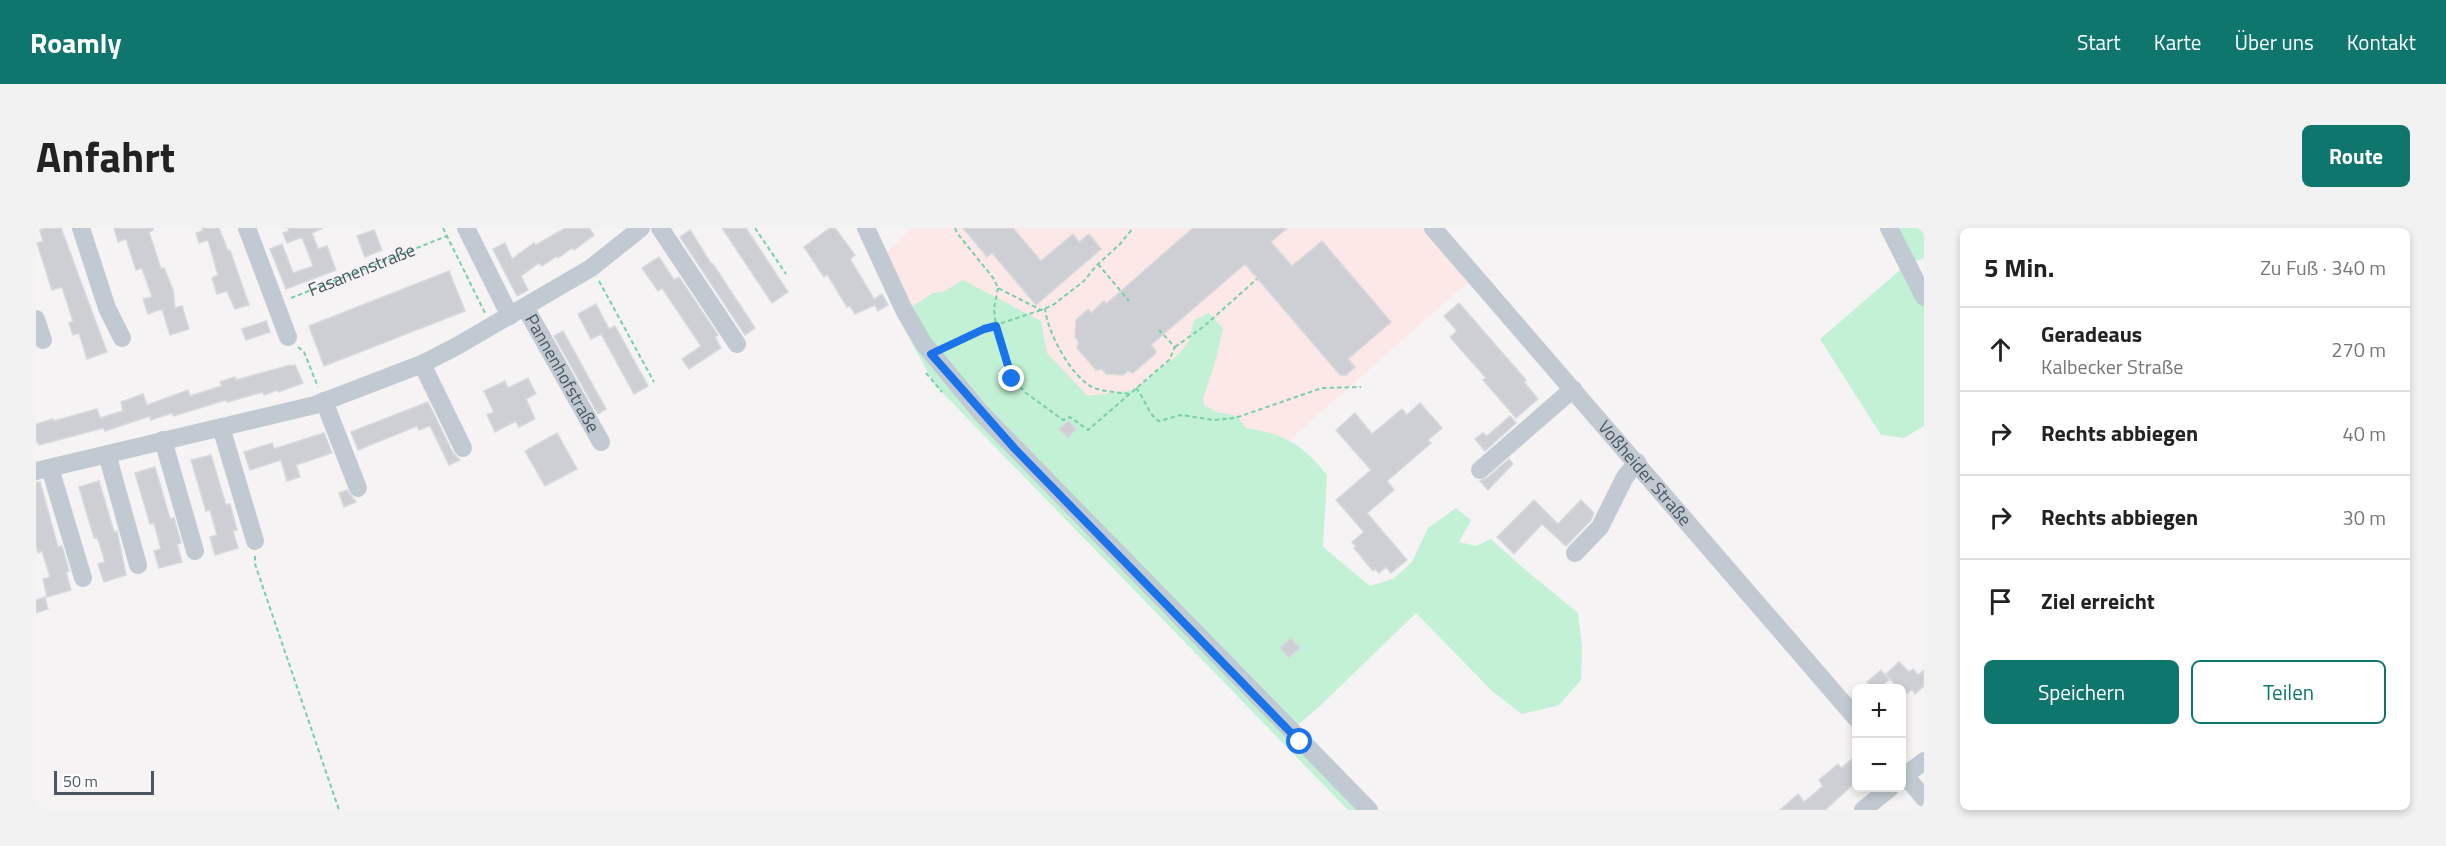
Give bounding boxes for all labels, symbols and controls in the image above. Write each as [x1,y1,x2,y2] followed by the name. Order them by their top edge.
[30,21,121,64] text: Roamly
[2077,26,2121,58] text: Start
[2154,26,2201,58] text: Karte
[2234,26,2314,58] text: Über uns
[2347,26,2416,58] text: Kontakt
[36,124,175,188] text: Anfahrt
[2302,125,2410,187] button: Route
[304,236,419,303] street label: Fasanenstraße
[1984,248,2054,287] text: 5 Min.
[2260,252,2386,283] text: Zu Fuß · 340 m
[519,309,607,437] street label: Pannenhofstraße
[2041,317,2142,351] text: Geradeaus
[1984,333,2017,366] icon: ahead
[2331,334,2386,365] text: 270 m
[2041,351,2183,382] text: Kalbecker Straße
[998,365,1024,391] route end
[1592,414,1698,532] street label: Voßheider Straße
[2041,416,2198,450] text: Rechts abbiegen
[1984,417,2017,450] icon: right
[2342,418,2386,449] text: 40 m
[2041,500,2198,534] text: Rechts abbiegen
[1984,501,2017,534] icon: right
[2342,502,2386,533] text: 30 m
[2041,584,2155,618] text: Ziel erreicht
[1984,585,2017,618] icon: arrive
[1984,660,2179,724] button: Speichern
[2191,660,2386,724] button: Teilen
[1852,684,1906,792] map controls
[1852,684,1906,738] button: +
[1286,728,1312,754] route start
[1852,738,1906,792] button: −
[54,768,154,796] scale bar
[63,769,98,793] text: 50 m

